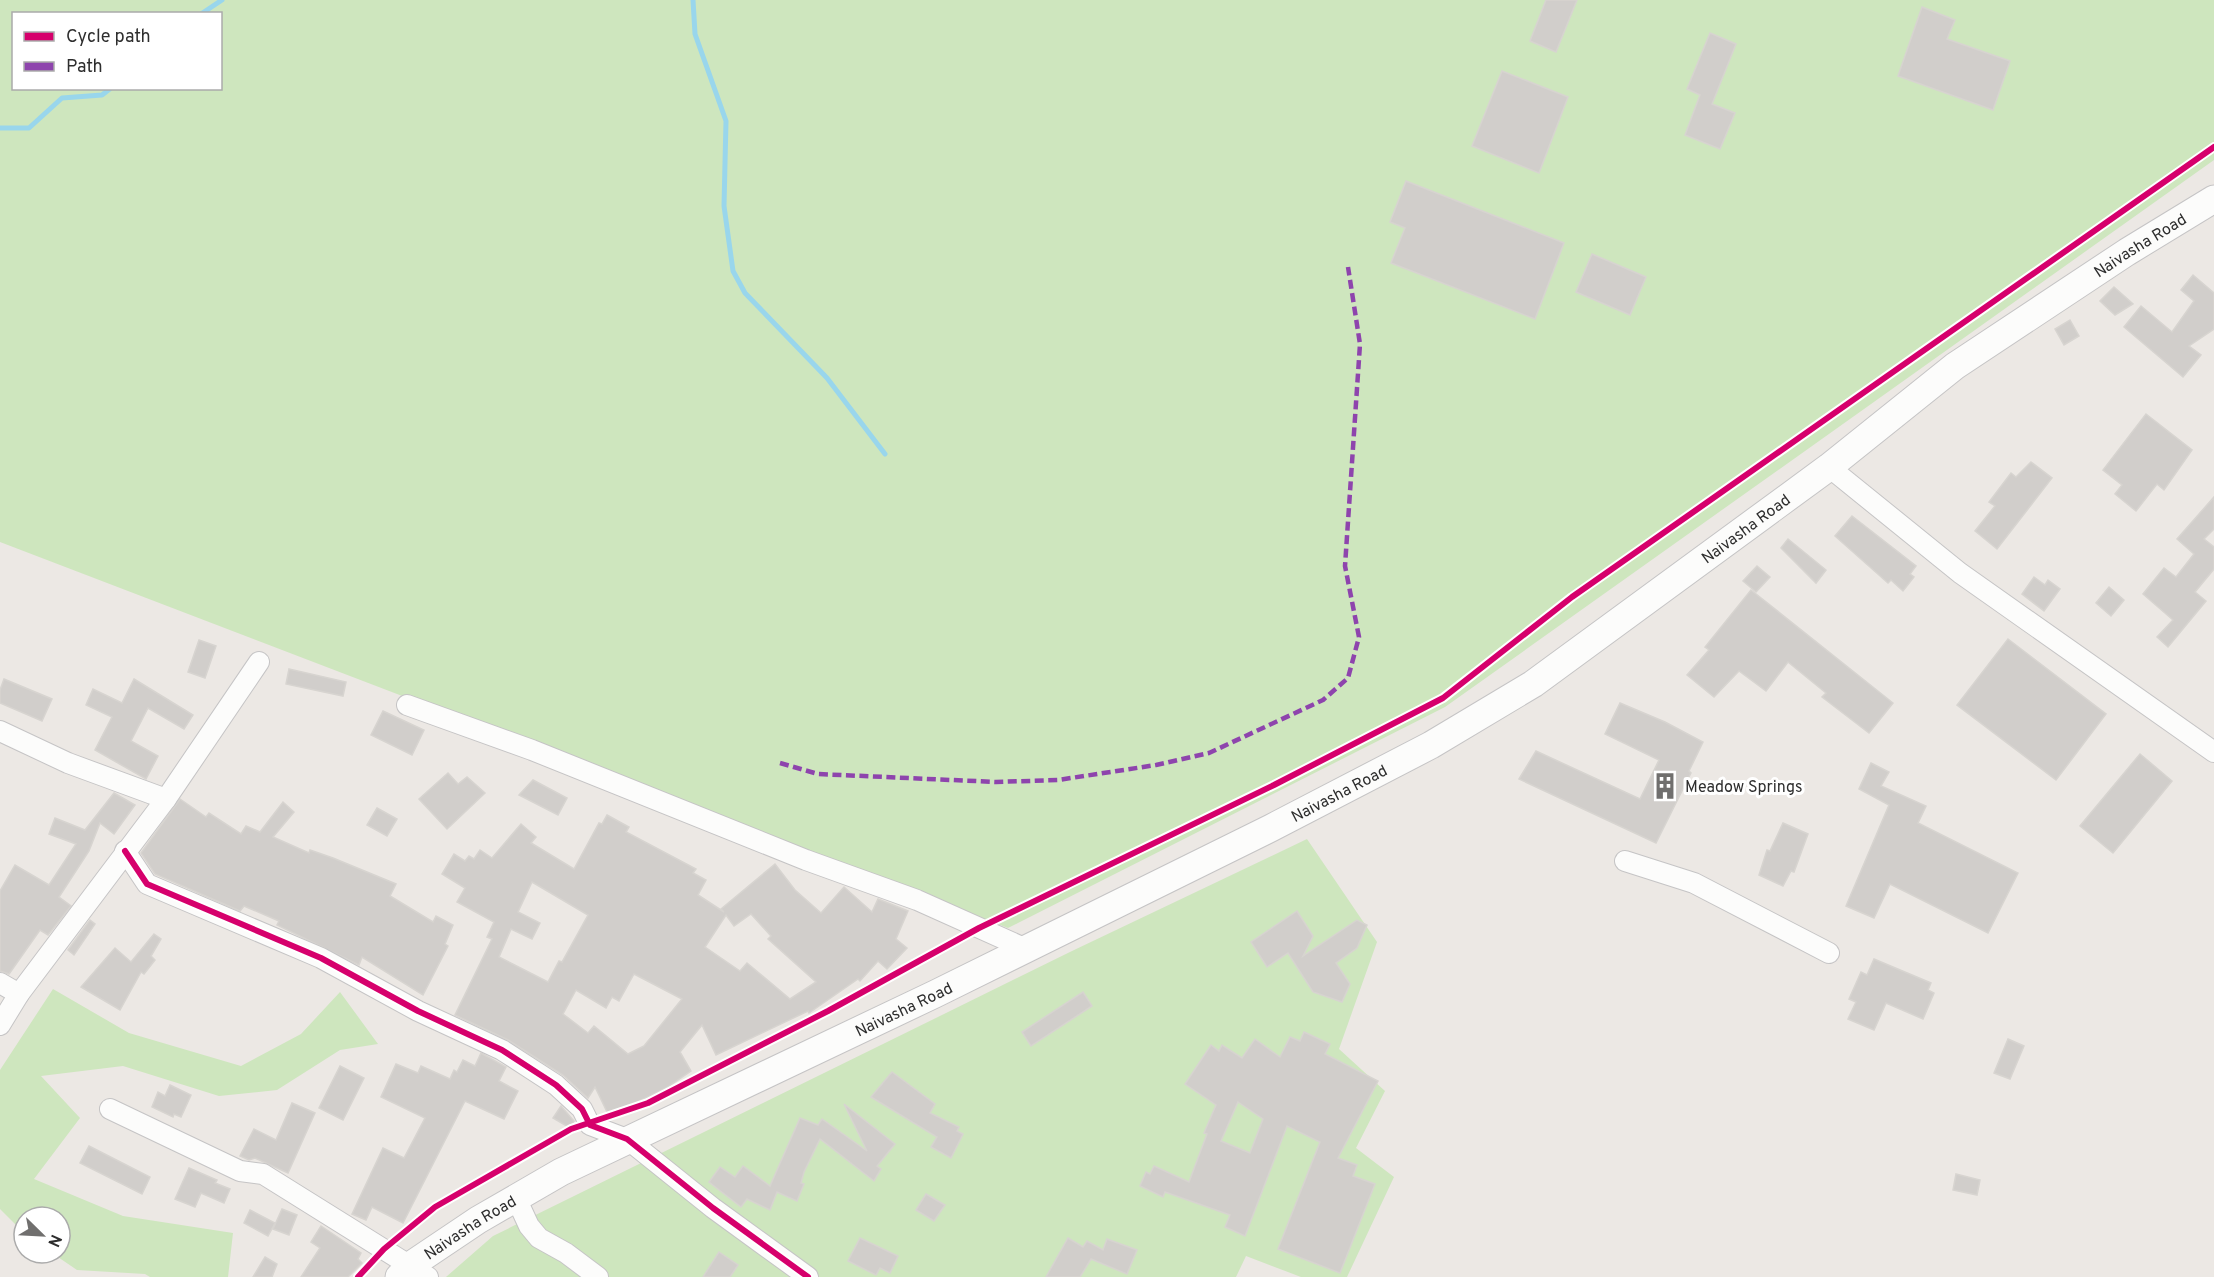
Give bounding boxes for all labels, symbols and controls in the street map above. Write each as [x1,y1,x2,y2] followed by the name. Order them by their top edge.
[12,12,222,90] legend
[66,26,151,49] text: Cycle path
[66,56,103,79] text: Path
[2091,210,2191,283] street label: Naivasha Road
[1698,491,1795,569] street label: Naivasha Road
[1288,761,1391,828] street label: Naivasha Road
[1650,771,1680,801] building icon: Meadow Springs
[1685,778,1803,798] place label: Meadow Springs
[853,979,956,1042] street label: Naivasha Road
[421,1192,520,1265] street label: Naivasha Road
[12,1205,72,1265] north arrow
[42,1231,65,1250] text: N

